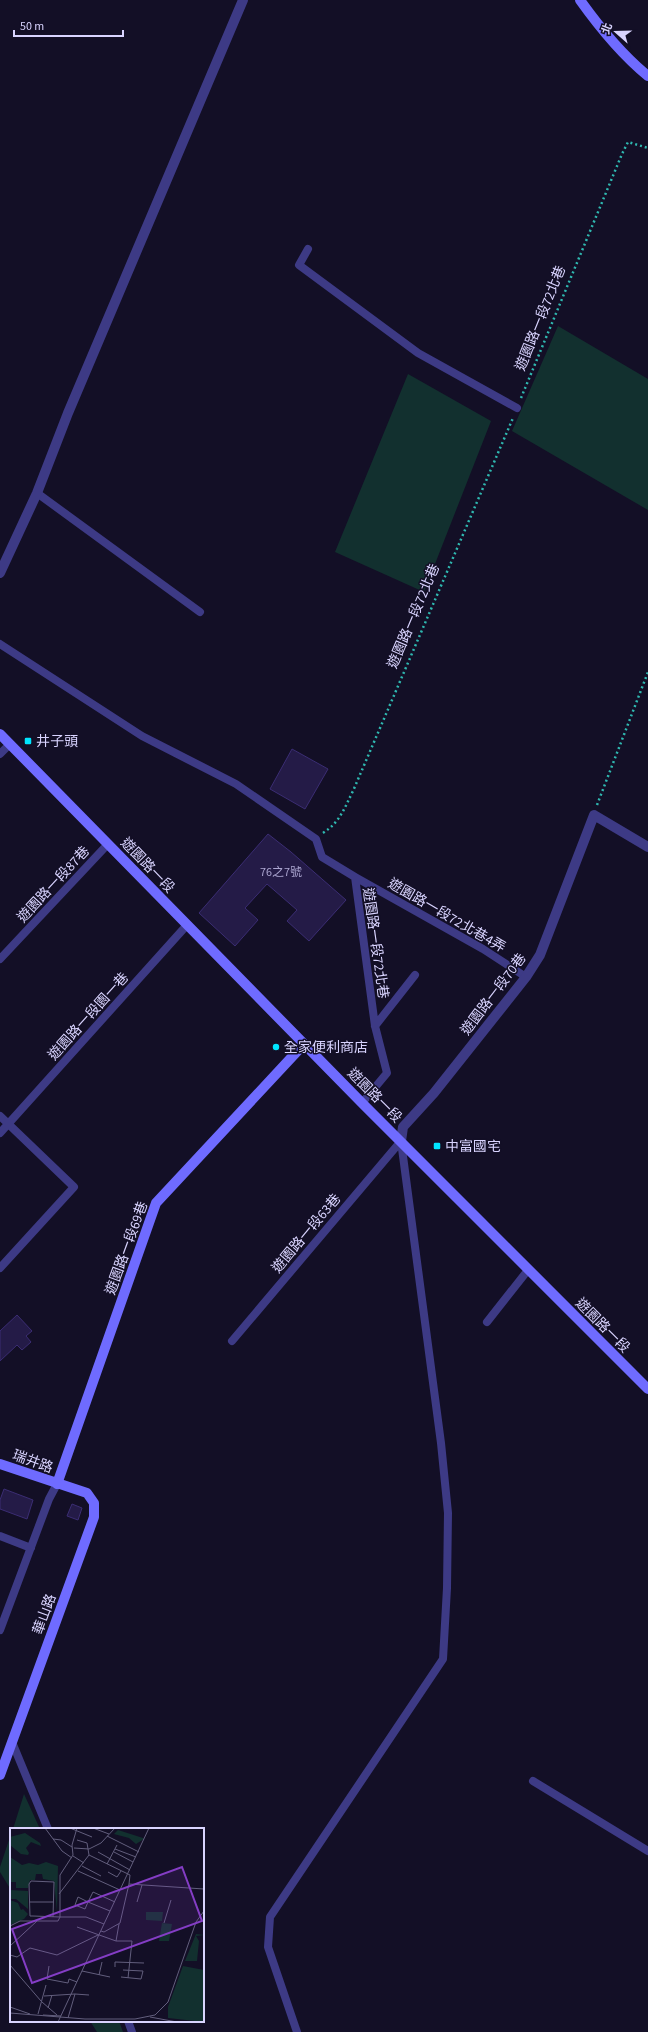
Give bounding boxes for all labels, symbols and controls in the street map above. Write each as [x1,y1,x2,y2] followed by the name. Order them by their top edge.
[14,12,123,38] scale bar
[596,12,636,52] north arrow
[20,18,44,35] text: 50 m
[598,21,616,36] text: 北
[511,263,571,374] street label: 遊園路一段72北巷
[383,561,445,672] street label: 遊園路一段72北巷
[36,732,78,752] place label: 井子頭
[23,736,33,746] marker: 井子頭
[116,834,179,898] street label: 遊園路一段
[13,842,94,927] street label: 遊園路一段87巷
[260,864,302,881] house number: 76之7號
[384,874,509,958] street label: 遊園路一段72北巷4弄
[357,886,393,1000] street label: 遊園路一段72北巷
[456,949,531,1040] street label: 遊園路一段70巷
[44,968,134,1065] street label: 遊園路一段園一巷
[284,1038,368,1058] place label: 全家便利商店
[271,1042,281,1052] marker: 全家便利商店
[342,1064,406,1128] street label: 遊園路一段
[445,1137,501,1157] place label: 中富國宅
[432,1141,442,1151] marker: 中富國宅
[268,1190,346,1278] street label: 遊園路一段63巷
[101,1199,153,1298] street label: 遊園路一段69巷
[570,1294,634,1358] street label: 遊園路一段
[10,1445,56,1479] street label: 瑞井路
[28,1591,62,1637] street label: 華山路
[10,1828,204,2022] inset map

